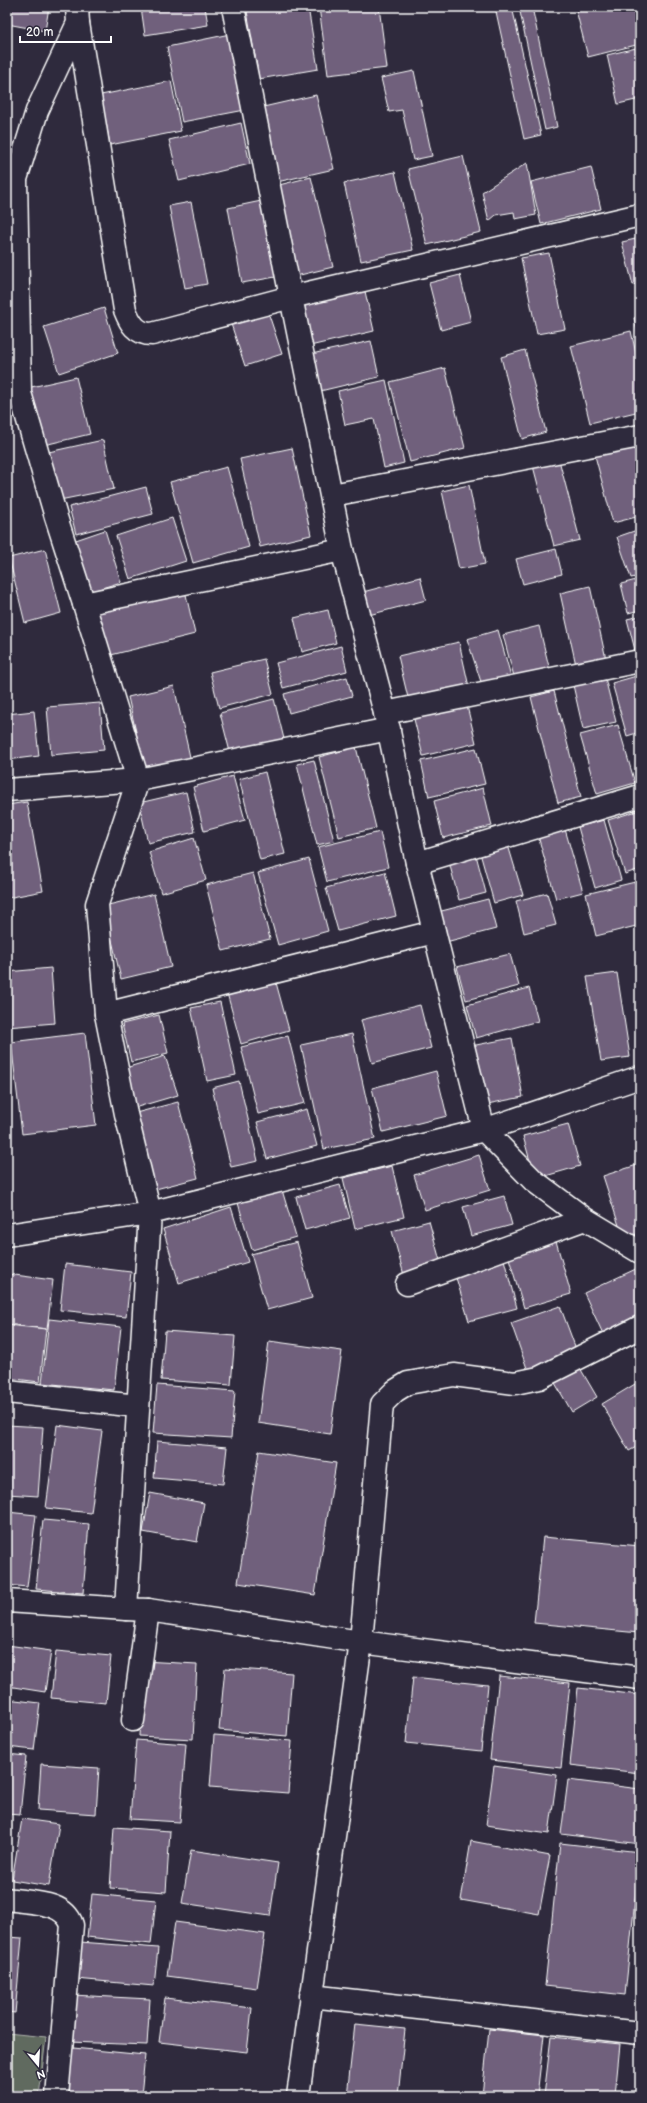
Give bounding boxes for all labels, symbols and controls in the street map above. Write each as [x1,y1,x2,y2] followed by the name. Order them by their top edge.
[20,18,111,44] scale bar
[26,25,53,40] text: 20 m
[18,2045,58,2085] north arrow
[35,2067,47,2081] text: N

